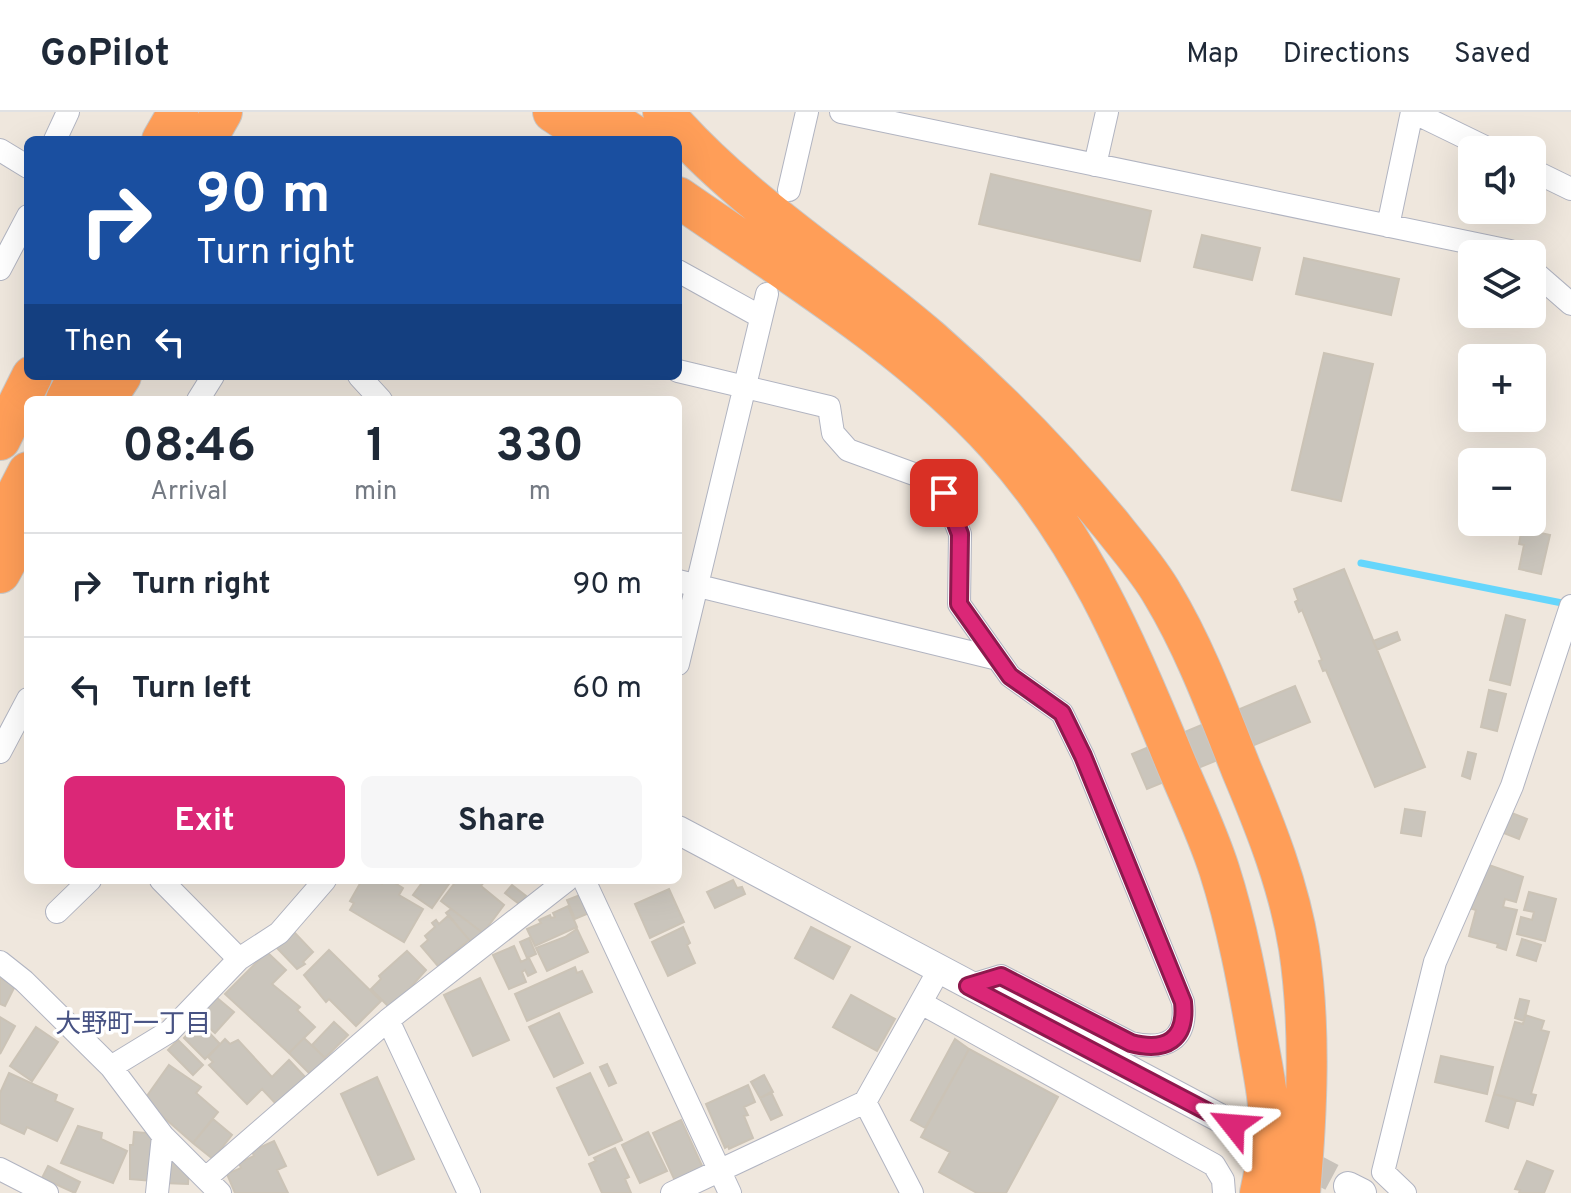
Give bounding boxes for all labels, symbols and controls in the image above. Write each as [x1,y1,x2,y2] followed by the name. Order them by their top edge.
[40,31,170,80] text: GoPilot
[1186,37,1239,73] text: Map
[1283,37,1410,73] text: Directions
[1454,37,1531,73] text: Saved
[1458,136,1546,536] map controls
[1458,136,1546,224] button: sound
[196,162,331,232] text: 90 m
[64,168,168,272] icon: right
[196,231,355,277] text: Turn right
[1458,240,1546,328] button: layers
[148,320,192,364] icon: left
[64,324,132,361] text: Then
[1458,344,1546,432] button: +
[122,418,256,478] text: 08:46
[366,418,385,478] text: 1
[495,418,584,478] text: 330
[1458,448,1546,536] button: −
[910,459,978,527] pin
[922,471,966,515] icon: arrive
[150,476,228,509] text: Arrival
[354,476,397,509] text: min
[529,476,551,509] text: m
[64,563,108,607] icon: right
[132,567,270,604] text: Turn right
[573,567,642,604] text: 90 m
[64,667,108,711] icon: left
[132,671,252,708] text: Turn left
[572,671,642,708] text: 60 m
[64,776,345,868] button: Exit
[361,776,642,868] button: Share
[55,1009,211,1042] district label: 大野町一丁目
[1191,1083,1275,1167] position arrow

